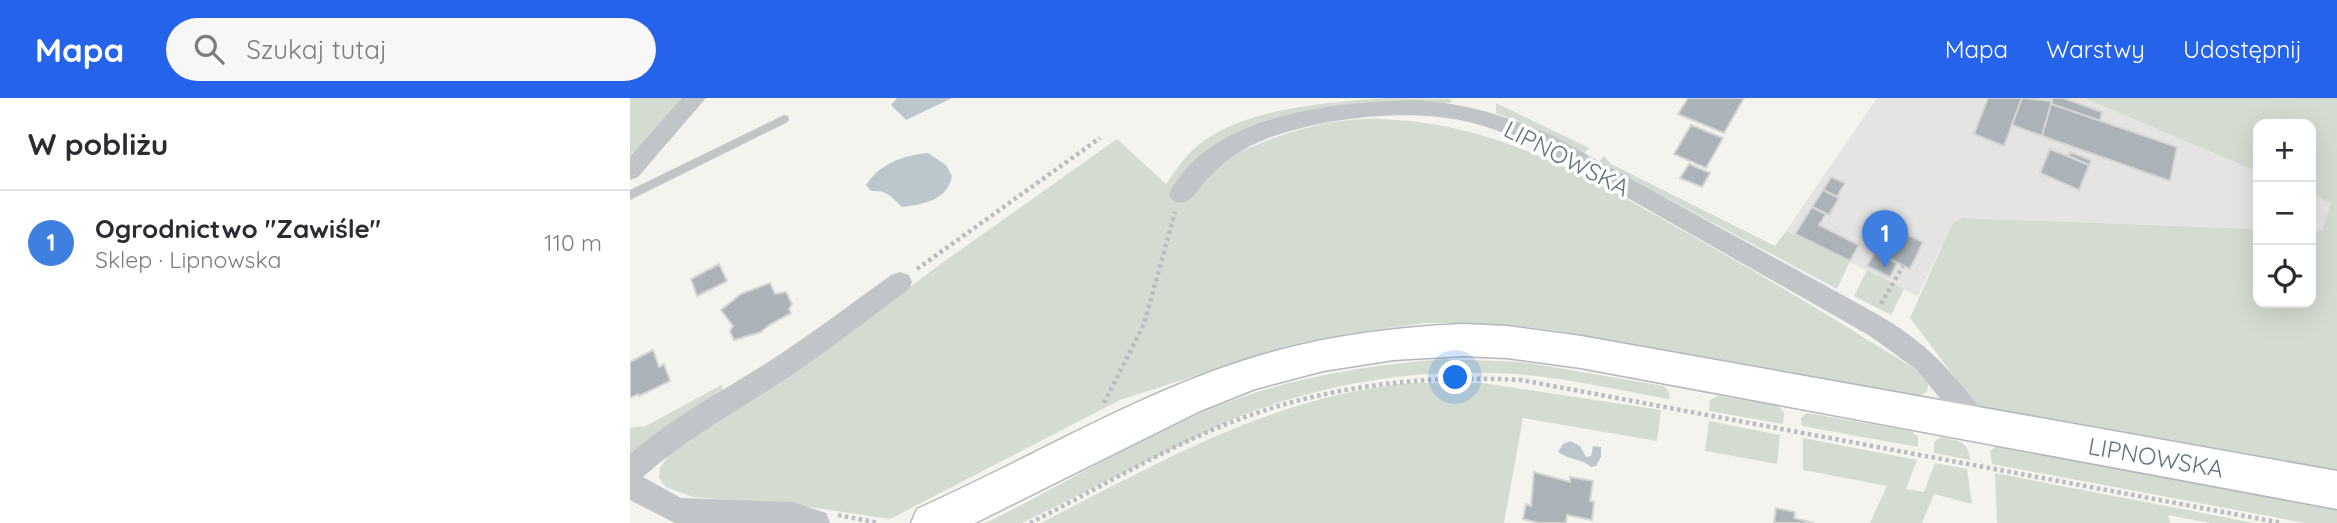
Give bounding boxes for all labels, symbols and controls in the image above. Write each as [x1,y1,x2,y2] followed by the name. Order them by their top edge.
[166,18,656,81] search box
[35,29,124,70] text: Mapa
[190,30,228,68] icon: search
[246,33,387,66] text: Szukaj tutaj
[1945,34,2008,64] text: Mapa
[2046,34,2145,64] text: Warstwy
[2183,34,2302,64] text: Udostępnij
[1499,114,1635,202] street label: LIPNOWSKA
[2253,119,2316,308] map controls
[2253,119,2316,182] button: +
[28,125,168,163] text: W pobliżu
[2253,182,2316,245] button: −
[1862,210,1908,268] pin: 1
[95,212,381,245] text: Ogrodnictwo "Zawiśle"
[47,228,55,257] text: 1
[544,228,602,257] text: 110 m
[95,245,282,274] text: Sklep · Lipnowska
[2253,245,2316,308] button: locate
[1438,360,1472,394] your location
[2086,430,2226,484] street label: LIPNOWSKA

